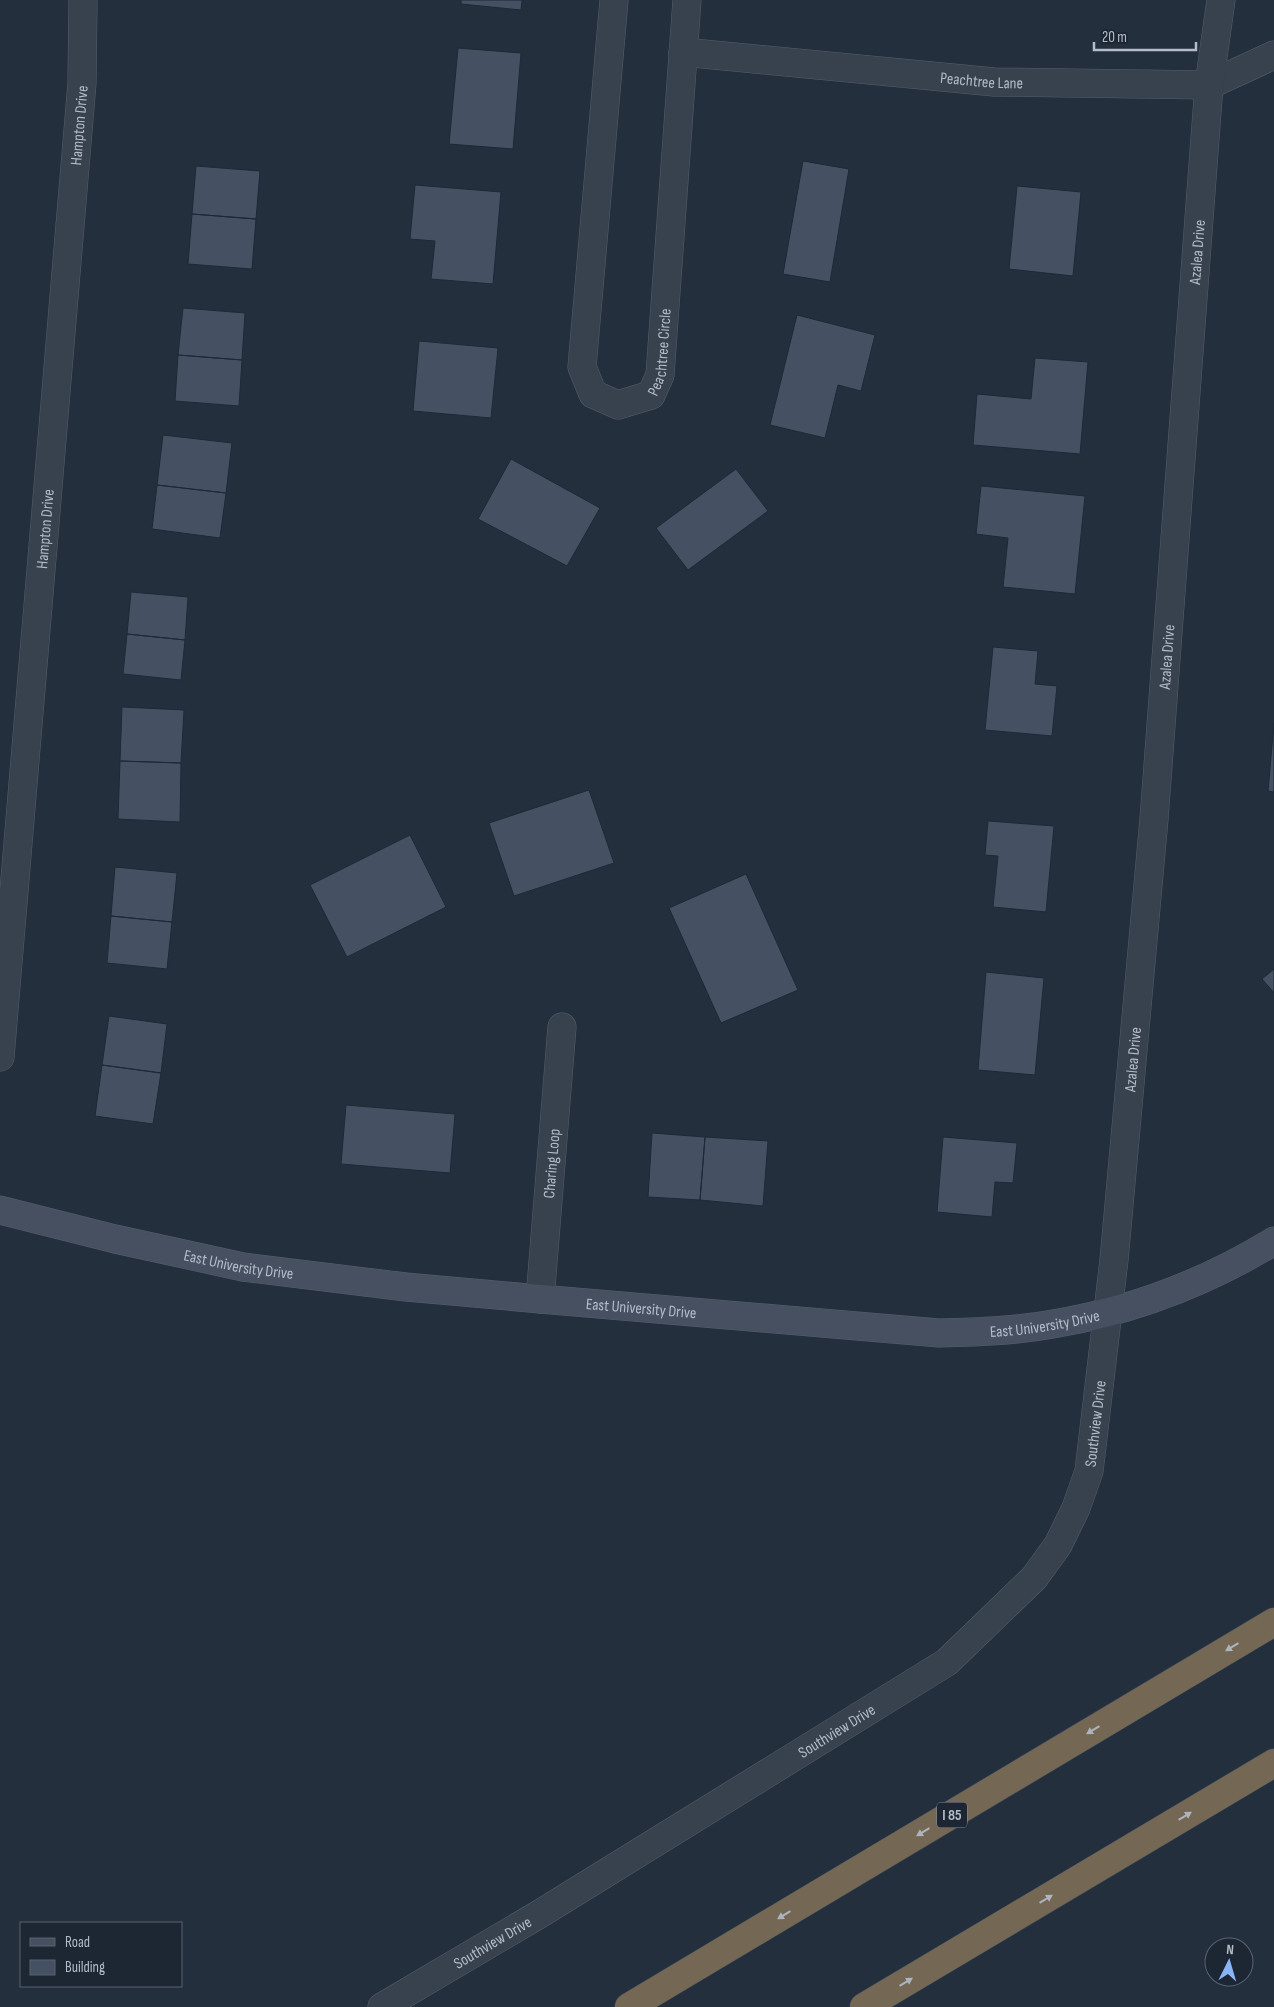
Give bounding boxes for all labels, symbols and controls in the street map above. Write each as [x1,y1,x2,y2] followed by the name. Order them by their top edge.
[1094,20,1196,52] scale bar
[1102,28,1127,47] text: 20 m
[939,69,1023,93] street label: Peachtree Lane
[67,85,93,166] street label: Hampton Drive
[1186,219,1210,286] street label: Azalea Drive
[644,308,676,399] street label: Peachtree Circle
[33,488,59,570] street label: Hampton Drive
[1156,624,1180,691] street label: Azalea Drive
[1121,1026,1146,1094] street label: Azalea Drive
[540,1128,565,1199] street label: Charing Loop
[182,1246,294,1284] street label: East University Drive
[585,1295,697,1323] street label: East University Drive
[989,1307,1102,1342] street label: East University Drive
[1082,1379,1111,1468] street label: Southview Drive
[1226,1643,1239,1652] one-way arrow
[795,1701,879,1763] street label: Southview Drive
[1086,1726,1099,1735] one-way arrow
[937,1802,967,1828] road number: I 85
[1179,1811,1192,1820] one-way arrow
[917,1827,930,1836] one-way arrow
[1039,1894,1052,1903] one-way arrow
[777,1910,790,1919] one-way arrow
[451,1913,535,1974] street label: Southview Drive
[20,1922,182,1987] legend
[65,1933,90,1952] text: Road
[1204,1937,1254,1987] north arrow
[1226,1941,1235,1958] text: N
[65,1958,105,1977] text: Building
[900,1978,913,1987] one-way arrow

